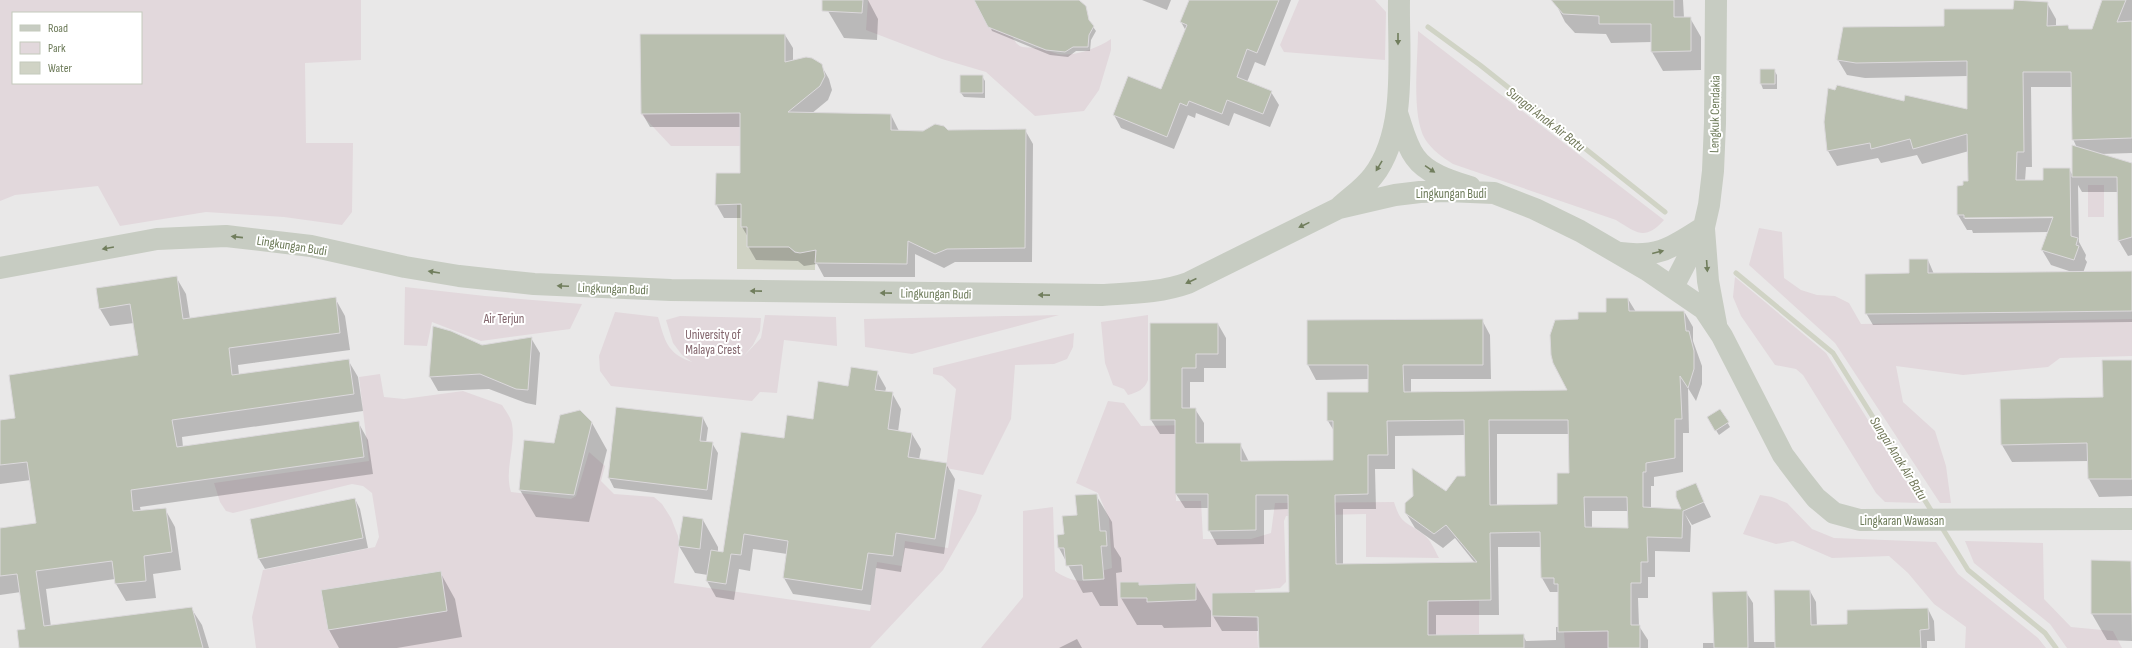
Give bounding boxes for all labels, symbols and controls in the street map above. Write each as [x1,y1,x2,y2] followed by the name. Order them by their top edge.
[12,12,142,84] legend
[48,21,68,36] text: Road
[1395,33,1401,46] one-way arrow
[48,41,66,56] text: Park
[48,61,72,76] text: Water
[1706,75,1724,153] street label: Lengkuk Cendakia
[1503,83,1589,155] water label: Sungai Anak Air Batu
[1376,160,1383,172] one-way arrow
[1425,165,1435,173] one-way arrow
[1416,186,1486,202] street label: Lingkungan Budi
[1298,222,1310,228] one-way arrow
[256,233,328,259] street label: Lingkungan Budi
[231,234,243,240] one-way arrow
[102,245,114,251] one-way arrow
[1651,249,1664,255] one-way arrow
[1703,260,1710,272] one-way arrow
[428,269,440,275] one-way arrow
[1185,278,1197,284] one-way arrow
[577,280,649,298] street label: Lingkungan Budi
[557,282,569,289] one-way arrow
[901,285,971,303] street label: Lingkungan Budi
[749,288,762,294] one-way arrow
[879,290,892,296] one-way arrow
[1037,292,1050,298] one-way arrow
[483,311,524,327] park label: Air Terjun
[685,327,741,358] park label: University of Malaya Crest
[1866,414,1931,503] water label: Sungai Anak Air Batu
[1860,513,1944,529] street label: Lingkaran Wawasan

